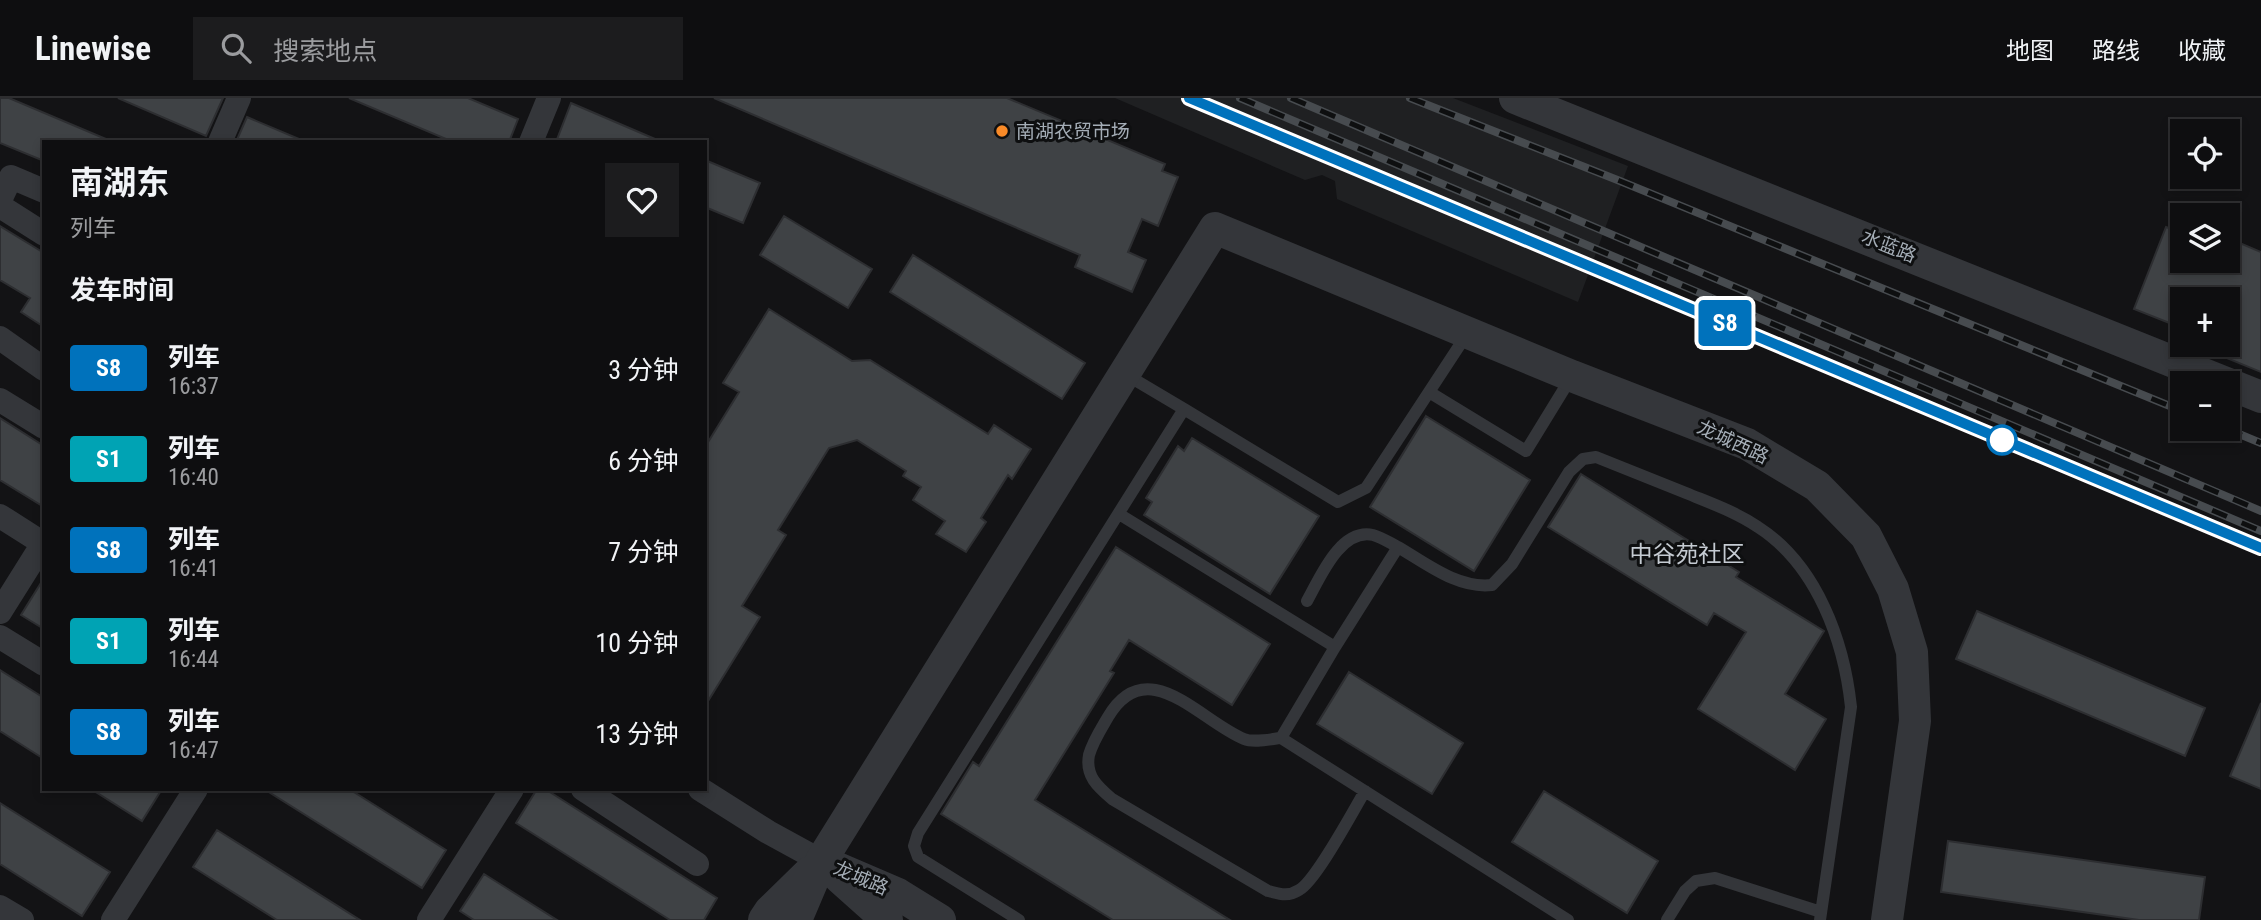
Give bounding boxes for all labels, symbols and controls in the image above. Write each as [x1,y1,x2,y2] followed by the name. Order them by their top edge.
[193,17,683,80] search box
[35,29,151,68] text: Linewise
[217,29,255,67] icon: search
[273,36,377,66] text: 搜索地点
[2006,37,2054,65] text: 地图
[2092,37,2140,65] text: 路线
[2178,37,2226,65] text: 收藏
[2170,119,2240,441] map controls
[2170,119,2240,189] button: locate
[1016,120,1130,143] place label: 南湖农贸市场
[994,123,1010,139] marker: 南湖农贸市场
[70,163,169,202] text: 南湖东
[605,163,679,237] button: heart
[2170,203,2240,273] button: layers
[70,215,116,242] text: 列车
[1858,225,1920,267] street label: 水蓝路
[70,275,174,305] text: 发车时间
[2170,287,2240,357] button: +
[1694,300,1756,346] line badge: S8
[1712,309,1738,337] text: S8
[168,342,220,372] text: 列车
[96,354,121,382] text: S8
[608,355,679,385] text: 3 分钟
[2170,371,2240,441] button: −
[168,373,219,400] text: 16:37
[1694,416,1772,468] street label: 龙城西路
[1987,425,2017,455] unlabelled marker
[168,433,220,463] text: 列车
[96,445,121,473] text: S1
[608,446,679,476] text: 6 分钟
[168,464,219,491] text: 16:40
[168,524,220,554] text: 列车
[96,536,121,564] text: S8
[608,537,679,567] text: 7 分钟
[1630,541,1745,568] district label: 中谷苑社区
[168,555,219,582] text: 16:41
[168,615,220,645] text: 列车
[96,627,121,655] text: S1
[595,628,679,658] text: 10 分钟
[168,646,219,673] text: 16:44
[168,706,220,736] text: 列车
[96,718,121,746] text: S8
[595,719,679,749] text: 13 分钟
[168,737,219,764] text: 16:47
[830,856,892,900] street label: 龙城路

